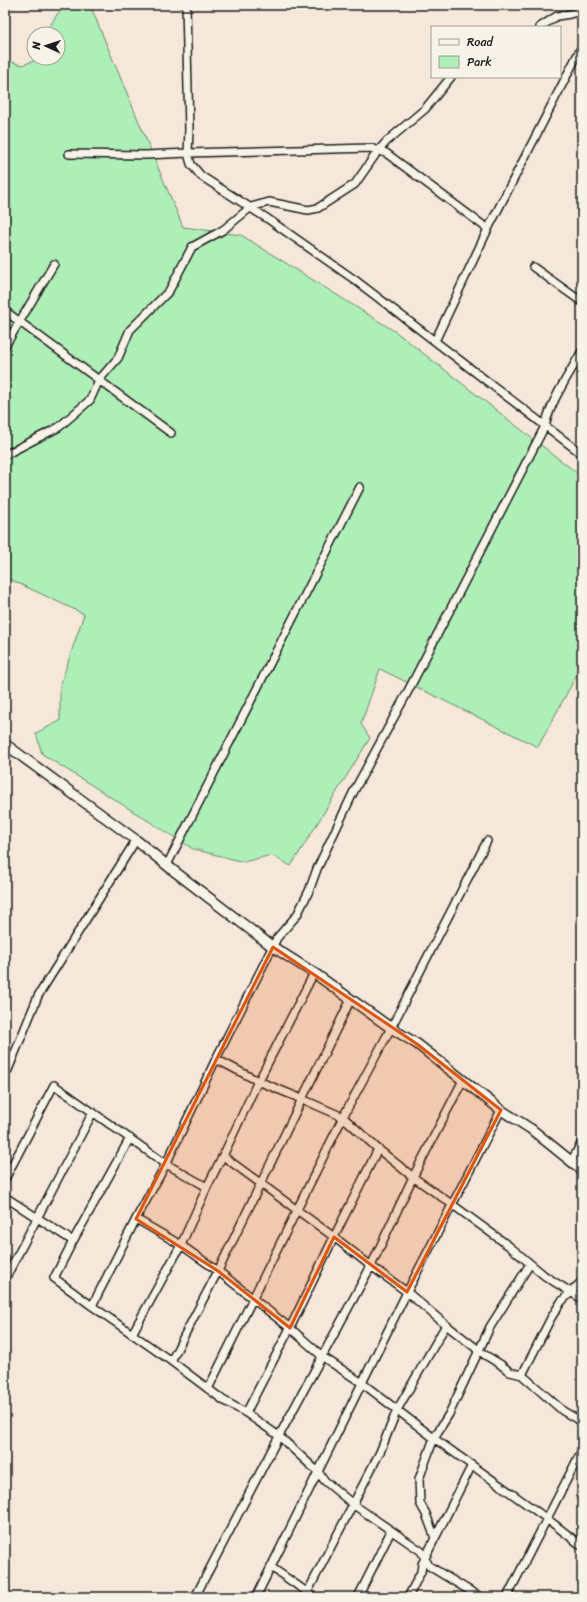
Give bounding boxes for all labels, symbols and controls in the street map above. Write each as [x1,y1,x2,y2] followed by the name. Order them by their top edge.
[26,26,66,66] north arrow
[431,26,561,78] legend
[467,31,494,53] text: Road
[27,41,46,51] text: N
[467,51,492,73] text: Park

